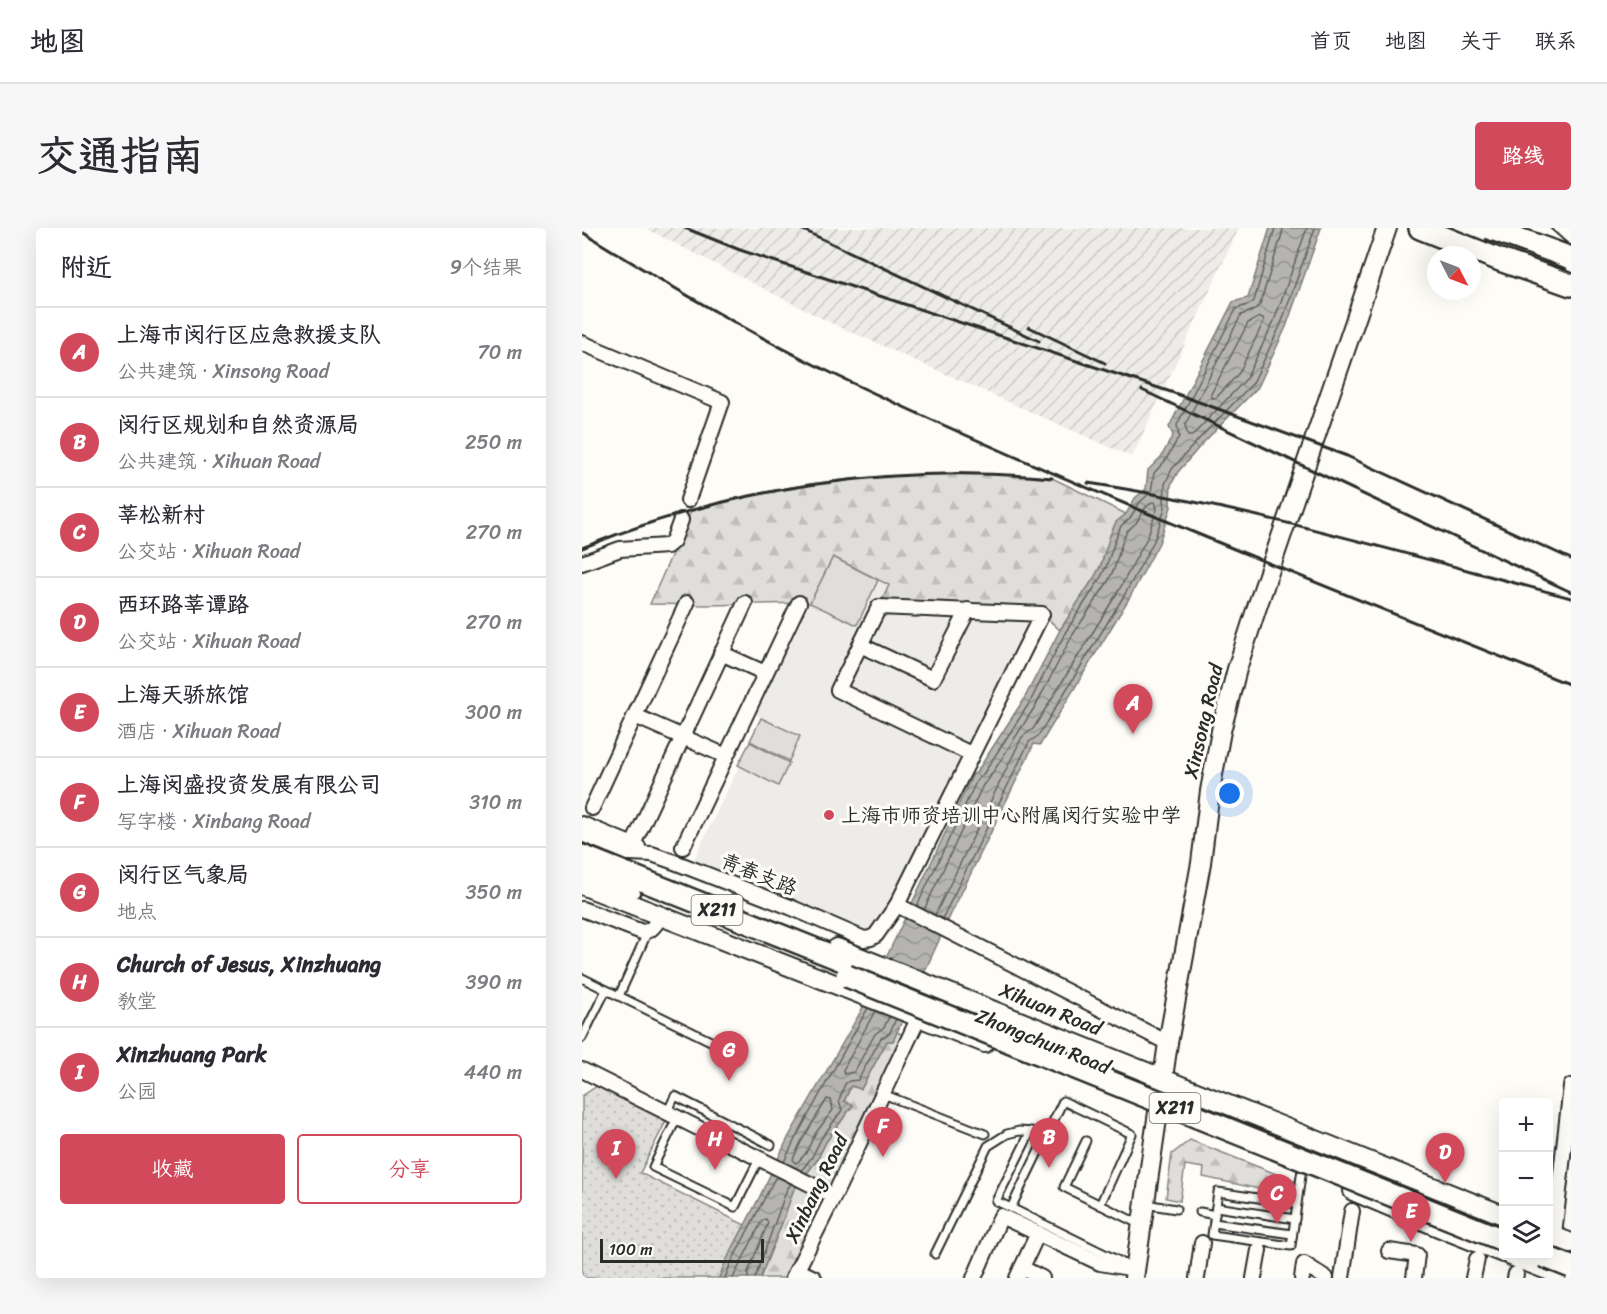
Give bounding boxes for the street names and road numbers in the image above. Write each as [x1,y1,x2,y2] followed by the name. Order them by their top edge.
[1173,659,1234,783] street label: Xinsong Road
[715,843,803,906] street label: 青春支路
[692,895,742,925] road number: X211
[993,973,1109,1046] street label: Xihuan Road
[970,998,1117,1085] street label: Zhongchun Road
[1150,1093,1200,1123] road number: X211
[774,1126,859,1250] street label: Xinbang Road

